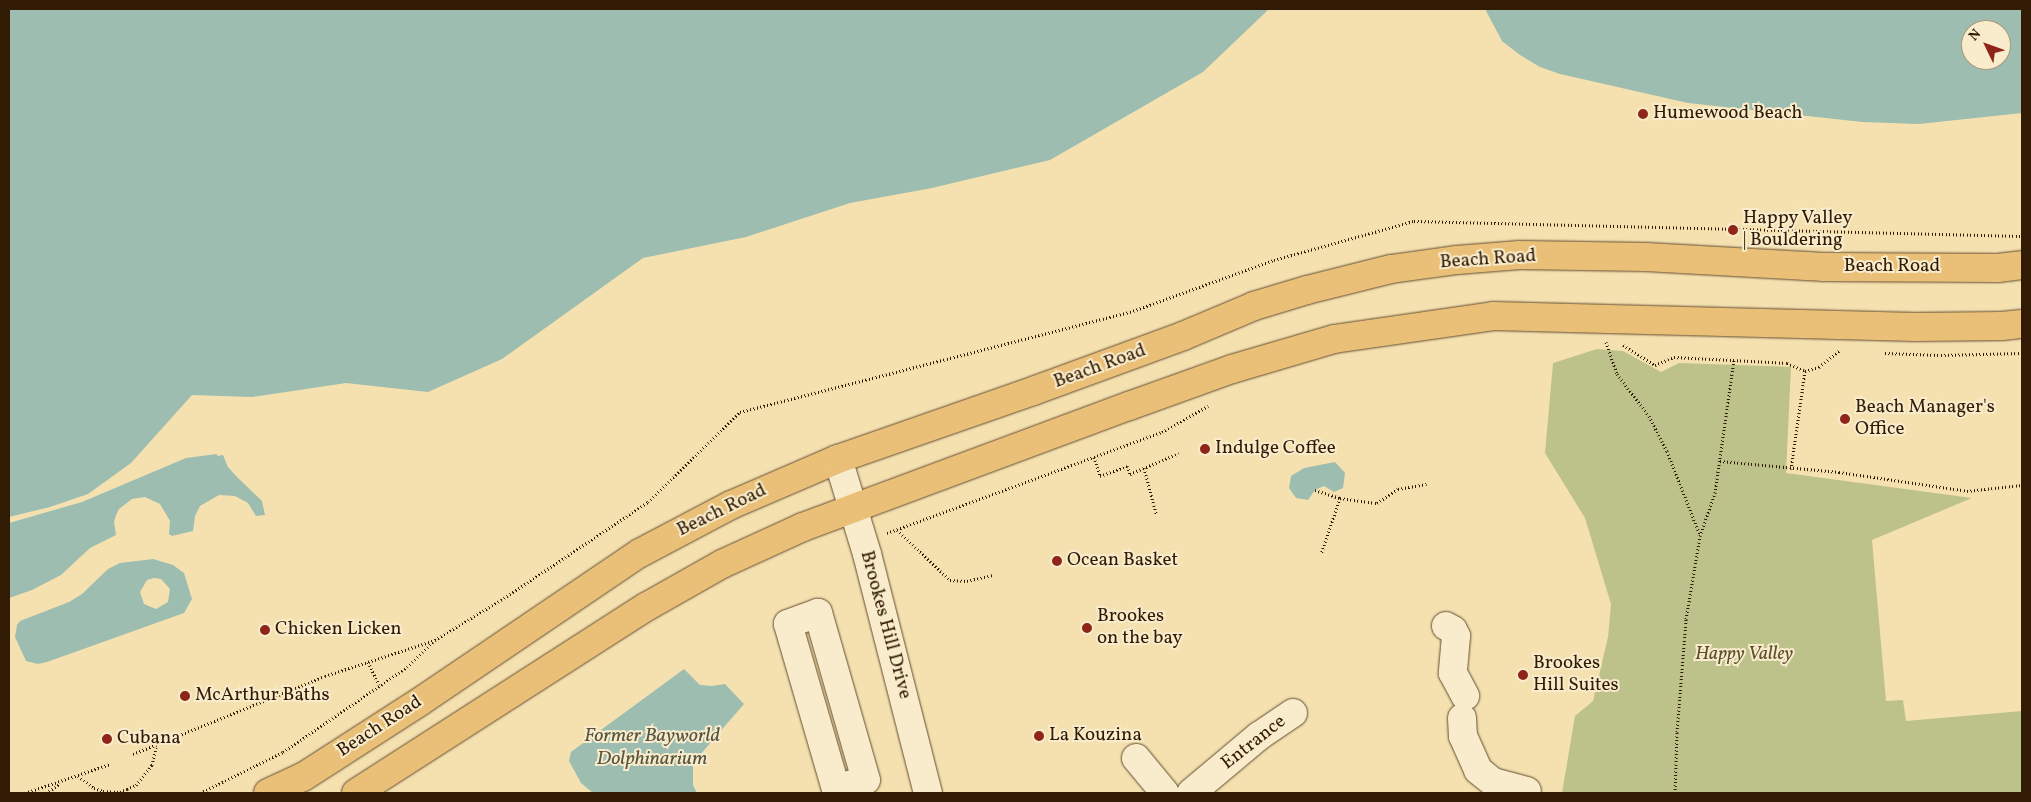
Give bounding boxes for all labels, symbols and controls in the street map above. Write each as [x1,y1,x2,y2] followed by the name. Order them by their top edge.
[1961,20,2011,70] north arrow
[1965,25,1986,45] text: N
[1653,103,1803,125] place label: Humewood Beach
[1637,108,1649,120] marker: Humewood Beach
[1743,208,1854,252] place label: Happy Valley | Bouldering
[1727,224,1739,236] marker: Happy Valley | Bouldering
[1439,245,1537,275] street label: Beach Road
[1844,256,1940,278] street label: Beach Road
[1051,340,1149,394] street label: Beach Road
[1855,397,1995,441] place label: Beach Manager's Office
[1839,413,1851,425] marker: Beach Manager's Office
[1215,438,1336,460] place label: Indulge Coffee
[1199,443,1211,455] marker: Indulge Coffee
[674,480,770,542] street label: Beach Road
[854,548,916,702] street label: Brookes Hill Drive
[1067,550,1178,572] place label: Ocean Basket
[1051,555,1063,567] marker: Ocean Basket
[1097,606,1183,650] place label: Brookes on the bay
[275,619,401,641] place label: Chicken Licken
[1081,622,1093,634] marker: Brookes on the bay
[259,624,271,636] marker: Chicken Licken
[1695,644,1793,666] park label: Happy Valley
[1533,653,1619,697] place label: Brookes Hill Suites
[1517,669,1529,681] marker: Brookes Hill Suites
[195,685,330,707] place label: McArthur Baths
[179,690,191,702] marker: McArthur Baths
[333,691,427,763] street label: Beach Road
[1217,711,1291,775] street label: Entrance
[584,725,720,772] water label: Former Bayworld Dolphinarium
[1049,725,1142,747] place label: La Kouzina
[117,728,181,750] place label: Cubana
[1033,730,1045,742] marker: La Kouzina
[101,733,113,745] marker: Cubana

